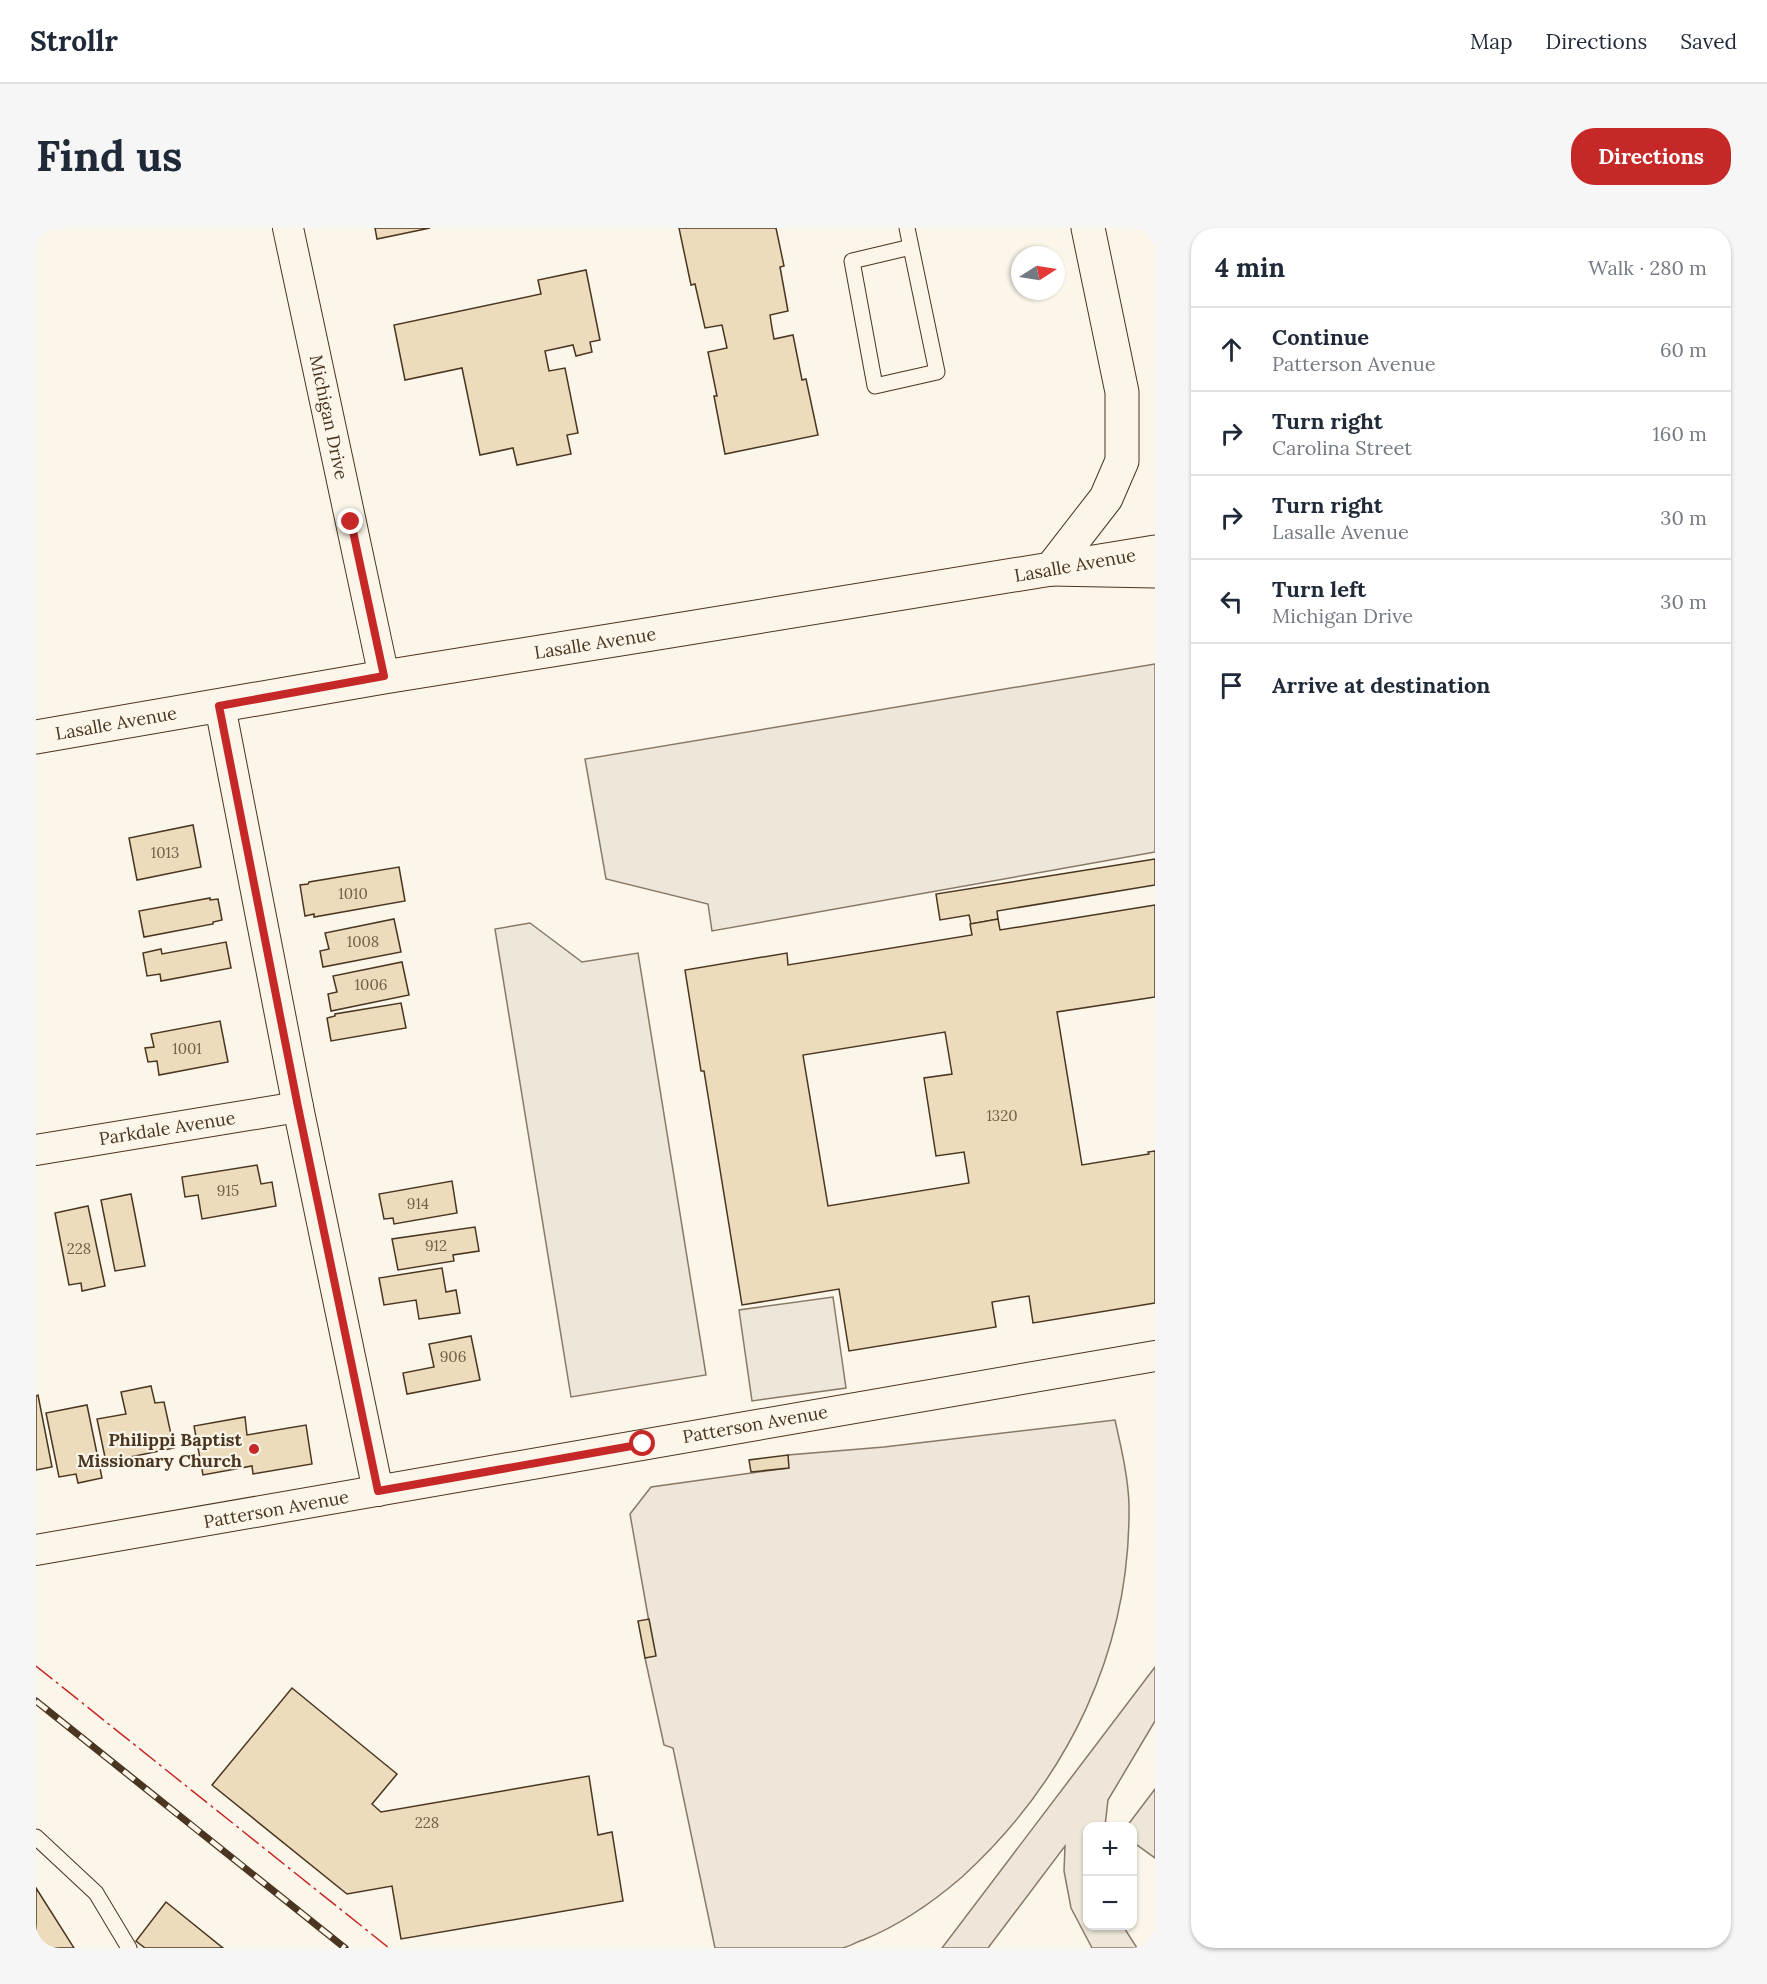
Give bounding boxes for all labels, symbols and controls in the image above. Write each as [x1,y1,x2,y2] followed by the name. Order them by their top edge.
[30,23,118,59] text: Strollr
[1470,28,1513,55] text: Map
[1546,28,1647,55] text: Directions
[1680,28,1737,55] text: Saved
[1571,128,1731,185] button: Directions
[36,129,182,183] text: Find us
[1011,246,1065,300] north arrow
[1215,251,1285,284] text: 4 min
[1588,255,1707,280] text: Walk · 280 m
[1272,323,1369,351] text: Continue
[1215,333,1248,366] icon: ahead
[1660,337,1707,362] text: 60 m
[1272,351,1436,376] text: Patterson Avenue
[305,353,353,482] street label: Michigan Drive
[1272,407,1383,435] text: Turn right
[1215,417,1248,450] icon: right
[1653,421,1707,446] text: 160 m
[1272,435,1412,460] text: Carolina Street
[1272,491,1383,519] text: Turn right
[1215,501,1248,534] icon: right
[1660,505,1707,530] text: 30 m
[337,508,363,534] route end
[1272,519,1409,544] text: Lasalle Avenue
[1012,543,1138,587] street label: Lasalle Avenue
[1272,575,1366,603] text: Turn left
[1215,585,1248,618] icon: left
[1660,589,1707,614] text: 30 m
[1272,603,1413,628] text: Michigan Drive
[532,622,658,664] street label: Lasalle Avenue
[1215,669,1248,702] icon: arrive
[1272,671,1490,699] text: Arrive at destination
[53,701,179,745] street label: Lasalle Avenue
[151,843,179,862] house number: 1013
[338,884,368,903] house number: 1010
[347,932,379,951] house number: 1008
[355,975,387,994] house number: 1006
[172,1039,202,1058] house number: 1001
[97,1106,237,1150] street label: Parkdale Avenue
[986,1106,1018,1125] house number: 1320
[217,1181,239,1200] house number: 915
[407,1194,429,1213] house number: 914
[425,1236,447,1255] house number: 912
[67,1239,91,1258] house number: 228
[440,1347,466,1366] house number: 906
[681,1400,830,1448] street label: Patterson Avenue
[77,1428,243,1472] place label: Philippi Baptist Missionary Church
[629,1430,655,1456] route start
[247,1442,261,1456] marker: Philippi Baptist Missionary Church
[202,1485,351,1533] street label: Patterson Avenue
[415,1813,439,1832] house number: 228
[1083,1822,1137,1930] map controls
[1083,1822,1137,1876] button: +
[1083,1876,1137,1930] button: −

